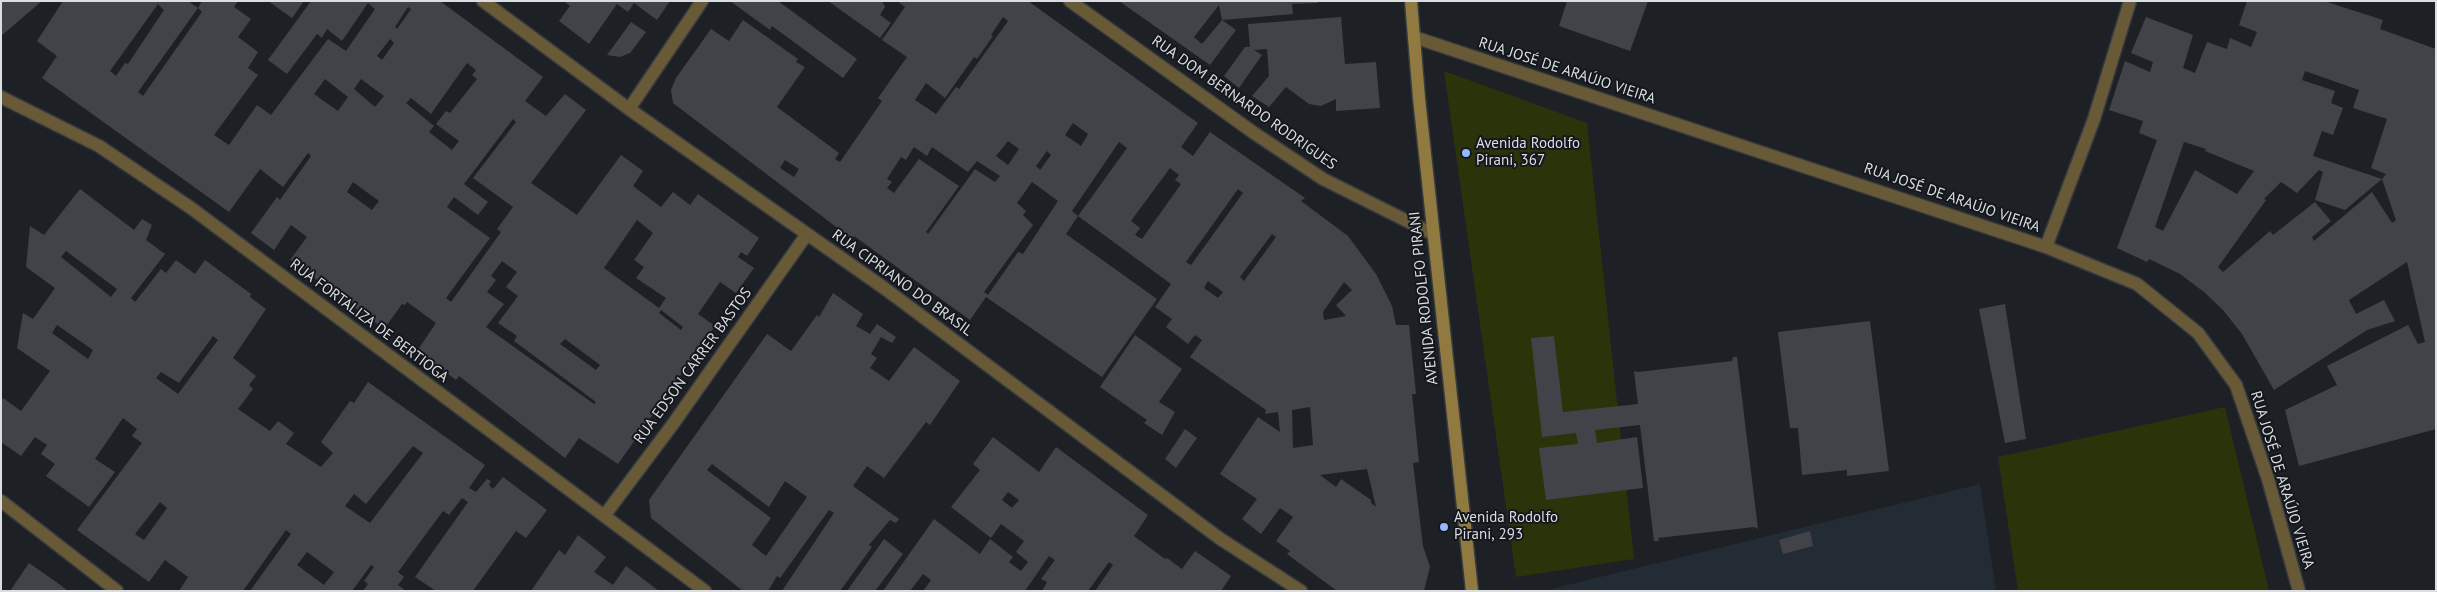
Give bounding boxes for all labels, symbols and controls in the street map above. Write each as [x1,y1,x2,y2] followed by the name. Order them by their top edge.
[1148,32,1340,174] street label: RUA DOM BERNARDO RODRIGUES
[1476,34,1658,108] street label: RUA JOSÉ DE ARAÚJO VIEIRA
[1476,135,1580,170] place label: Avenida Rodolfo Pirani, 367
[1460,147,1472,159] marker: Avenida Rodolfo Pirani, 367
[1862,159,2042,237] street label: RUA JOSÉ DE ARAÚJO VIEIRA
[1406,210,1442,386] street label: AVENIDA RODOLFO PIRANI
[828,226,976,340] street label: RUA CIPRIANO DO BRASIL
[286,255,452,387] street label: RUA FORTALIZA DE BERTIOGA
[630,284,756,448] street label: RUA EDSON CARRER BASTOS
[2246,389,2318,571] street label: RUA JOSÉ DE ARAÚJO VIEIRA
[1454,509,1558,544] place label: Avenida Rodolfo Pirani, 293
[1438,521,1450,533] marker: Avenida Rodolfo Pirani, 293

